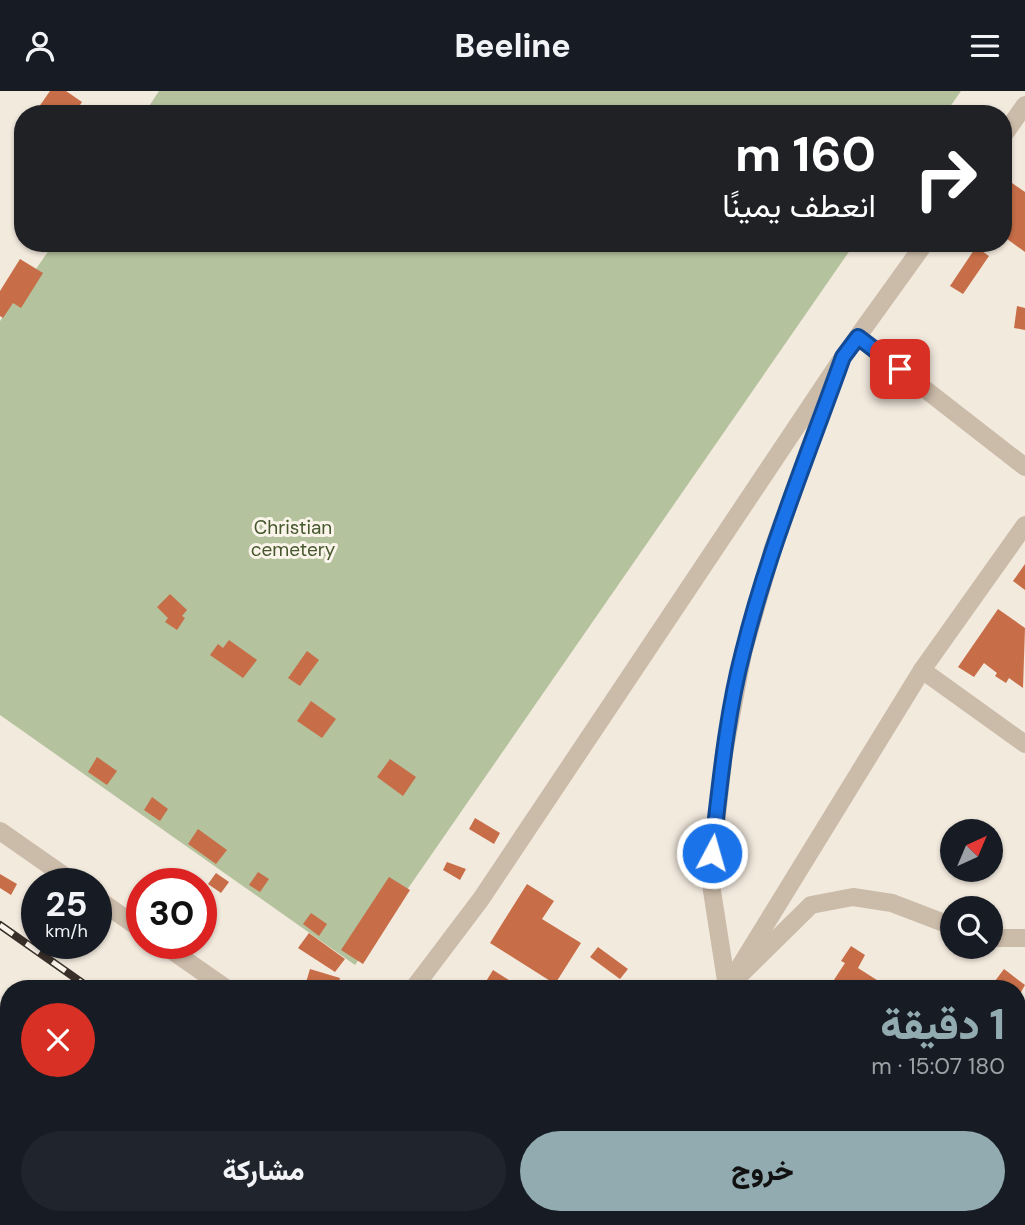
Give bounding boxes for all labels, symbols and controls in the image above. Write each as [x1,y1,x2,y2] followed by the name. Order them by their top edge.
[455,25,571,67] text: Beeline
[21,27,59,65] icon: person
[966,27,1004,65] icon: menu
[735,122,876,186] text: 160 m
[900,133,991,224] icon: right
[722,185,876,227] text: انعطف يمينًا
[870,339,930,399] pin
[881,350,919,388] icon: arrive
[251,515,336,562] park label: Christian cemetery
[675,816,749,890] position arrow
[940,819,1003,882] north arrow
[940,819,1003,959] map controls
[126,868,217,959] speed limit sign: 30
[46,881,87,927] text: 25
[940,896,1003,959] button: search
[45,919,88,943] text: km/h
[880,997,1005,1052] text: 1 دقيقة
[21,1003,95,1077] button: close
[871,1051,1005,1081] text: 180 m · 15:07
[21,1131,506,1211] button: مشاركة
[520,1131,1005,1211] button: خروج

